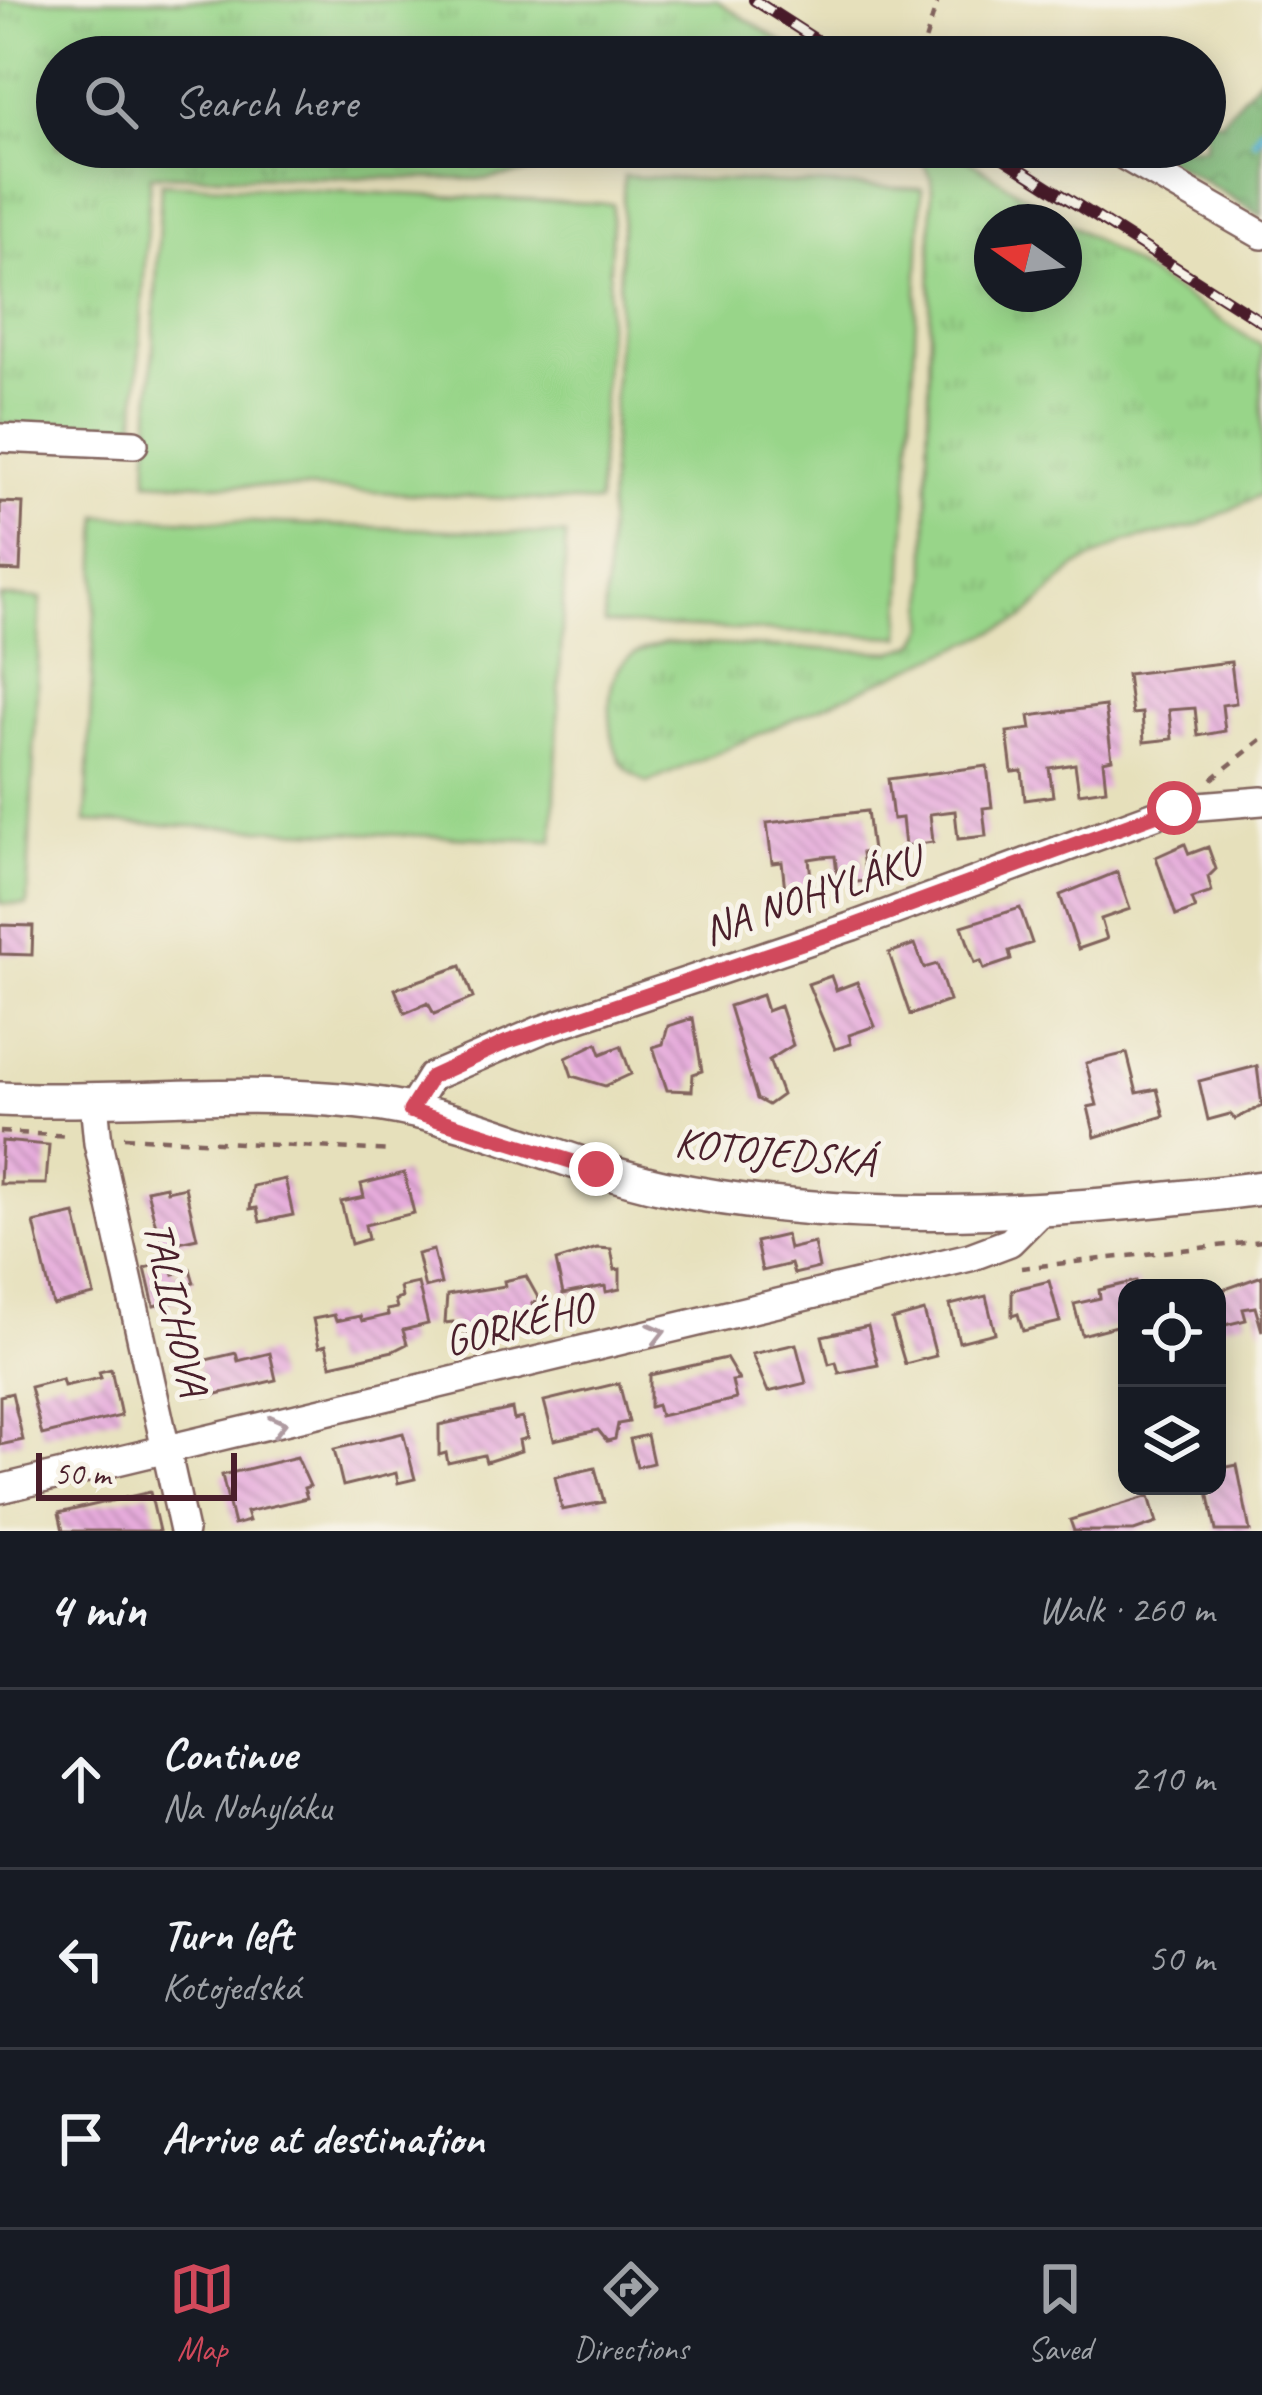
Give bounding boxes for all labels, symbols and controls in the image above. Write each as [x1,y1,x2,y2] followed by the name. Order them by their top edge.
[36,36,1226,168] search box
[78,69,144,135] icon: search
[174,74,357,131] text: Search here
[974,204,1082,312] north arrow
[1147,781,1201,835] route start
[696,831,934,957] street label: NA NOHYLÁKU
[672,1116,882,1190] street label: KOTOJEDSKÁ
[569,1142,623,1196] route end
[131,1217,220,1402] street label: TALICHOVA
[1118,1279,1226,1495] map controls
[1118,1279,1226,1387] button: locate
[439,1280,602,1368] street label: GORKÉHO
[646,1322,666,1347] one-way arrow
[1118,1387,1226,1495] button: layers
[267,1414,287,1439] one-way arrow
[36,1447,237,1500] scale bar
[54,1453,110,1495] text: 50 m
[48,1577,146,1641] text: 4 min
[1038,1585,1214,1634] text: Walk · 260 m
[162,1726,296,1783] text: Continue
[48,1746,114,1812] icon: ahead
[1130,1754,1214,1803] text: 210 m
[162,1783,332,1832] text: Na Nohyláku
[162,1906,292,1963] text: Turn left
[48,1926,114,1992] icon: left
[1148,1934,1214,1983] text: 50 m
[162,1963,300,2012] text: Kotojedská
[48,2106,114,2172] icon: arrive
[162,2110,484,2167] text: Arrive at destination
[169,2256,235,2370] tab: Map
[574,2256,688,2370] tab: Directions
[1027,2256,1093,2370] tab: Saved

